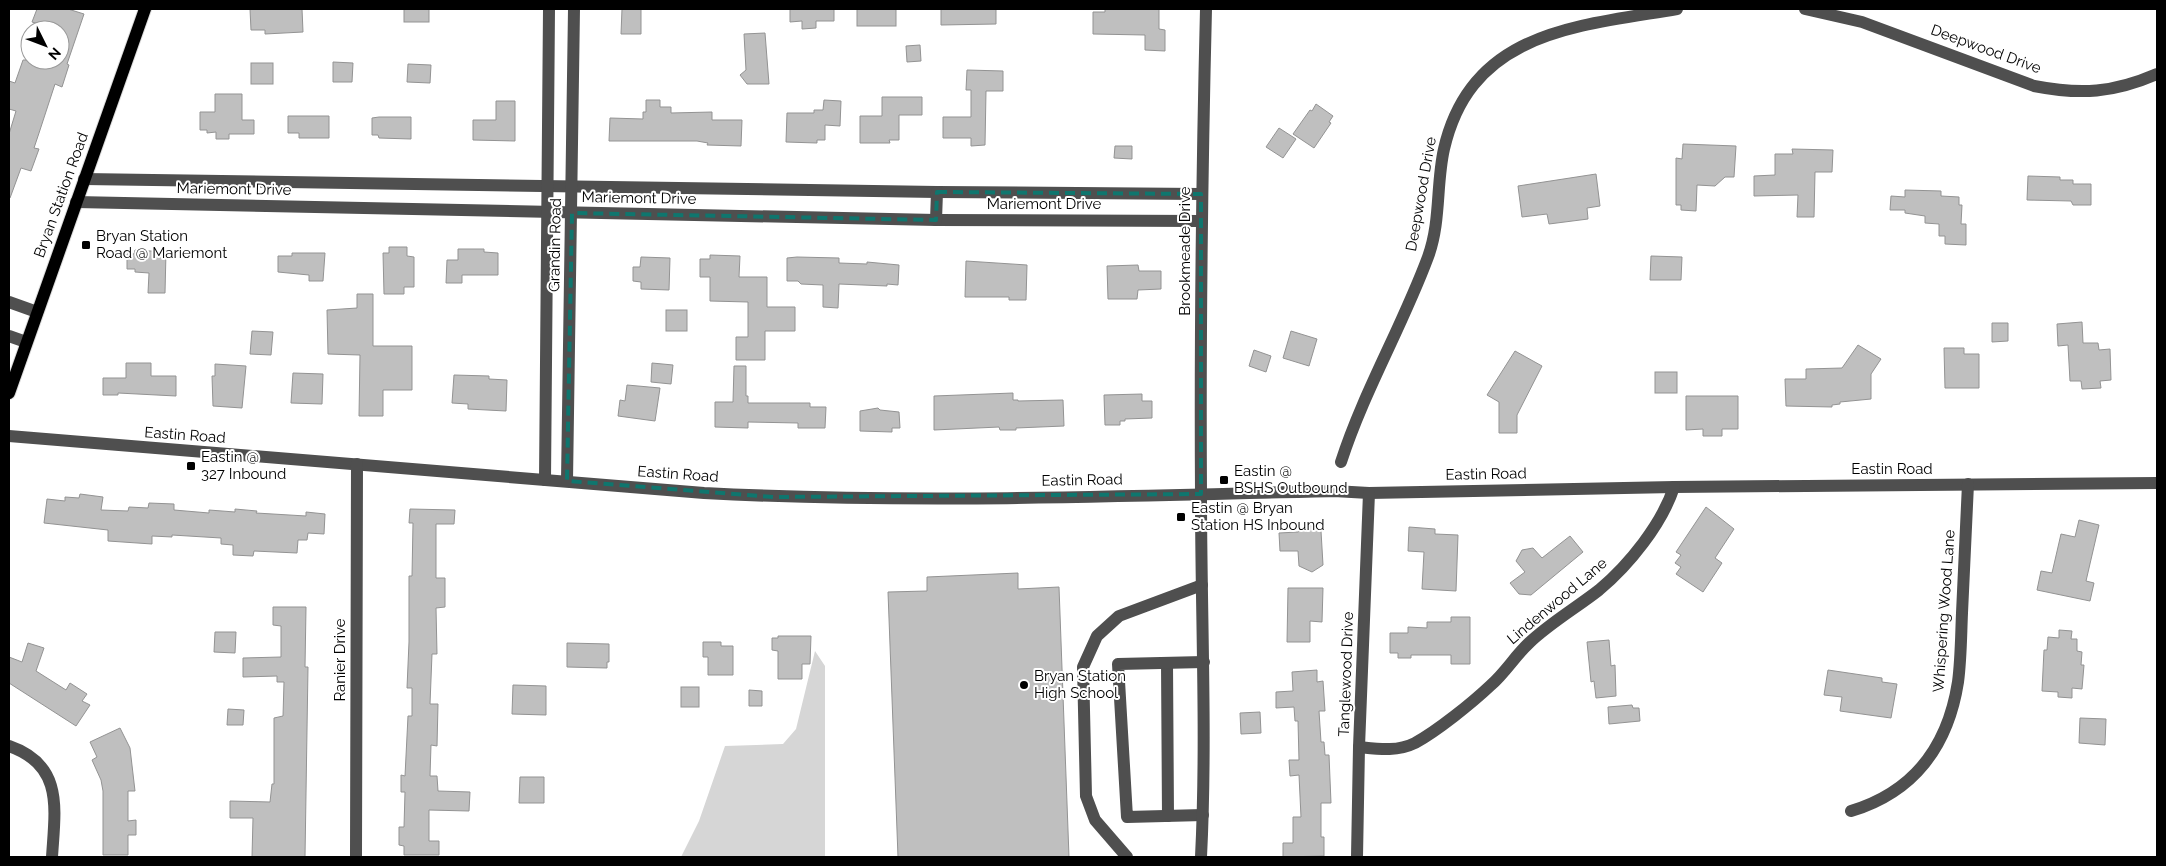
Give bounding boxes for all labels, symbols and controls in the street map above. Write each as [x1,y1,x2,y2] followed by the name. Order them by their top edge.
[20,20,70,70] north arrow
[1928,21,2044,77] street label: Deepwood Drive
[45,44,64,63] text: N
[30,130,92,260] street label: Bryan Station Road
[1402,135,1440,253] street label: Deepwood Drive
[177,179,292,199] street label: Mariemont Drive
[1176,186,1194,316] street label: Brookmeade Drive
[582,188,697,208] street label: Mariemont Drive
[987,195,1101,213] street label: Mariemont Drive
[545,198,565,292] street label: Grandin Road
[96,227,227,262] place label: Bryan Station Road @ Mariemont
[80,239,92,251] marker: Bryan Station Road @ Mariemont
[144,423,226,447] street label: Eastin Road
[201,448,286,483] place label: Eastin @ 327 Inbound
[185,460,197,472] marker: Eastin @ 327 Inbound
[1851,460,1933,478] street label: Eastin Road
[637,462,719,486] street label: Eastin Road
[1234,462,1347,497] place label: Eastin @ BSHS Outbound
[1445,464,1527,484] street label: Eastin Road
[1041,470,1123,490] street label: Eastin Road
[1218,474,1230,486] marker: Eastin @ BSHS Outbound
[1191,499,1325,534] place label: Eastin @ Bryan Station HS Inbound
[1175,511,1187,523] marker: Eastin @ Bryan Station HS Inbound
[1929,529,1959,693] street label: Whispering Wood Lane
[1503,554,1611,648] street label: Lindenwood Lane
[1335,611,1357,737] street label: Tanglewood Drive
[331,618,349,702] street label: Ranier Drive
[1034,667,1126,702] place label: Bryan Station High School
[1018,679,1030,691] marker: Bryan Station High School

